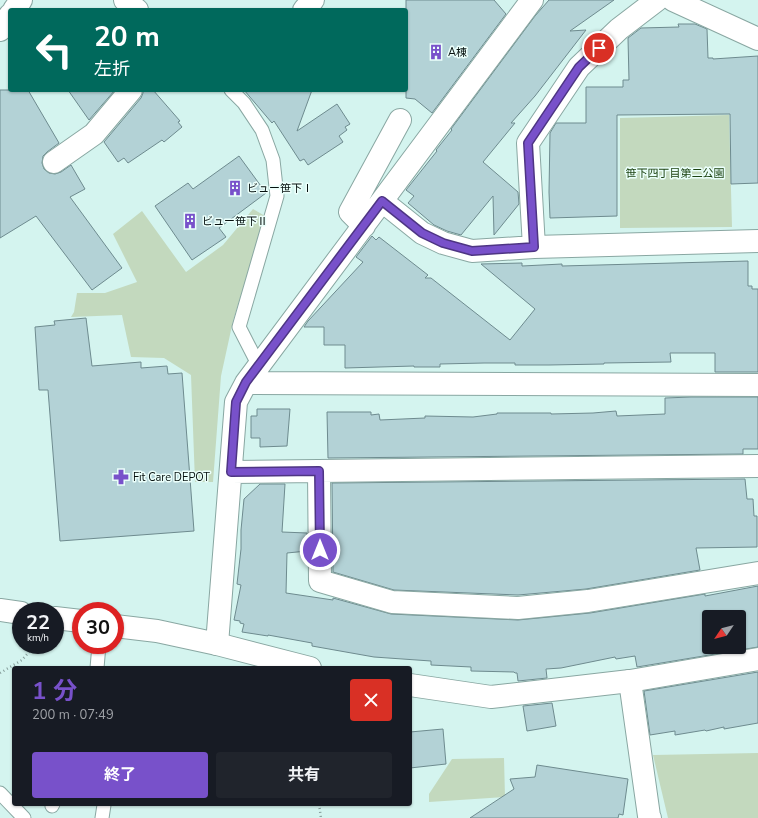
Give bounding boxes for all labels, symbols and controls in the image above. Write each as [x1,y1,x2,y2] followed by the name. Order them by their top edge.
[94,18,160,56] text: 20 m
[28,24,80,76] icon: left
[582,31,616,65] pin
[588,37,610,59] icon: arrive
[427,43,445,61] building icon: A棟
[448,45,467,60] place label: A棟
[94,57,130,81] text: 左折
[626,166,725,181] park label: 笹下四丁目第二公園
[226,179,244,197] building icon: ビュー笹下Ⅰ
[247,181,313,196] place label: ビュー笹下Ⅰ
[181,212,199,230] building icon: ビュー笹下Ⅱ
[202,214,268,229] place label: ビュー笹下Ⅱ
[112,468,130,486] pharmacy icon: Fit Care DEPOT
[133,470,210,485] place label: Fit Care DEPOT
[299,529,341,571] position arrow
[72,602,124,654] speed limit sign: 30
[26,609,50,636] text: 22
[702,610,746,654] north arrow
[702,610,746,654] map controls
[27,631,49,645] text: km/h
[32,675,77,707] text: 1 分
[350,679,392,721] button: close
[32,706,114,724] text: 200 m · 07:49
[32,752,208,798] button: 終了
[216,752,392,798] button: 共有

